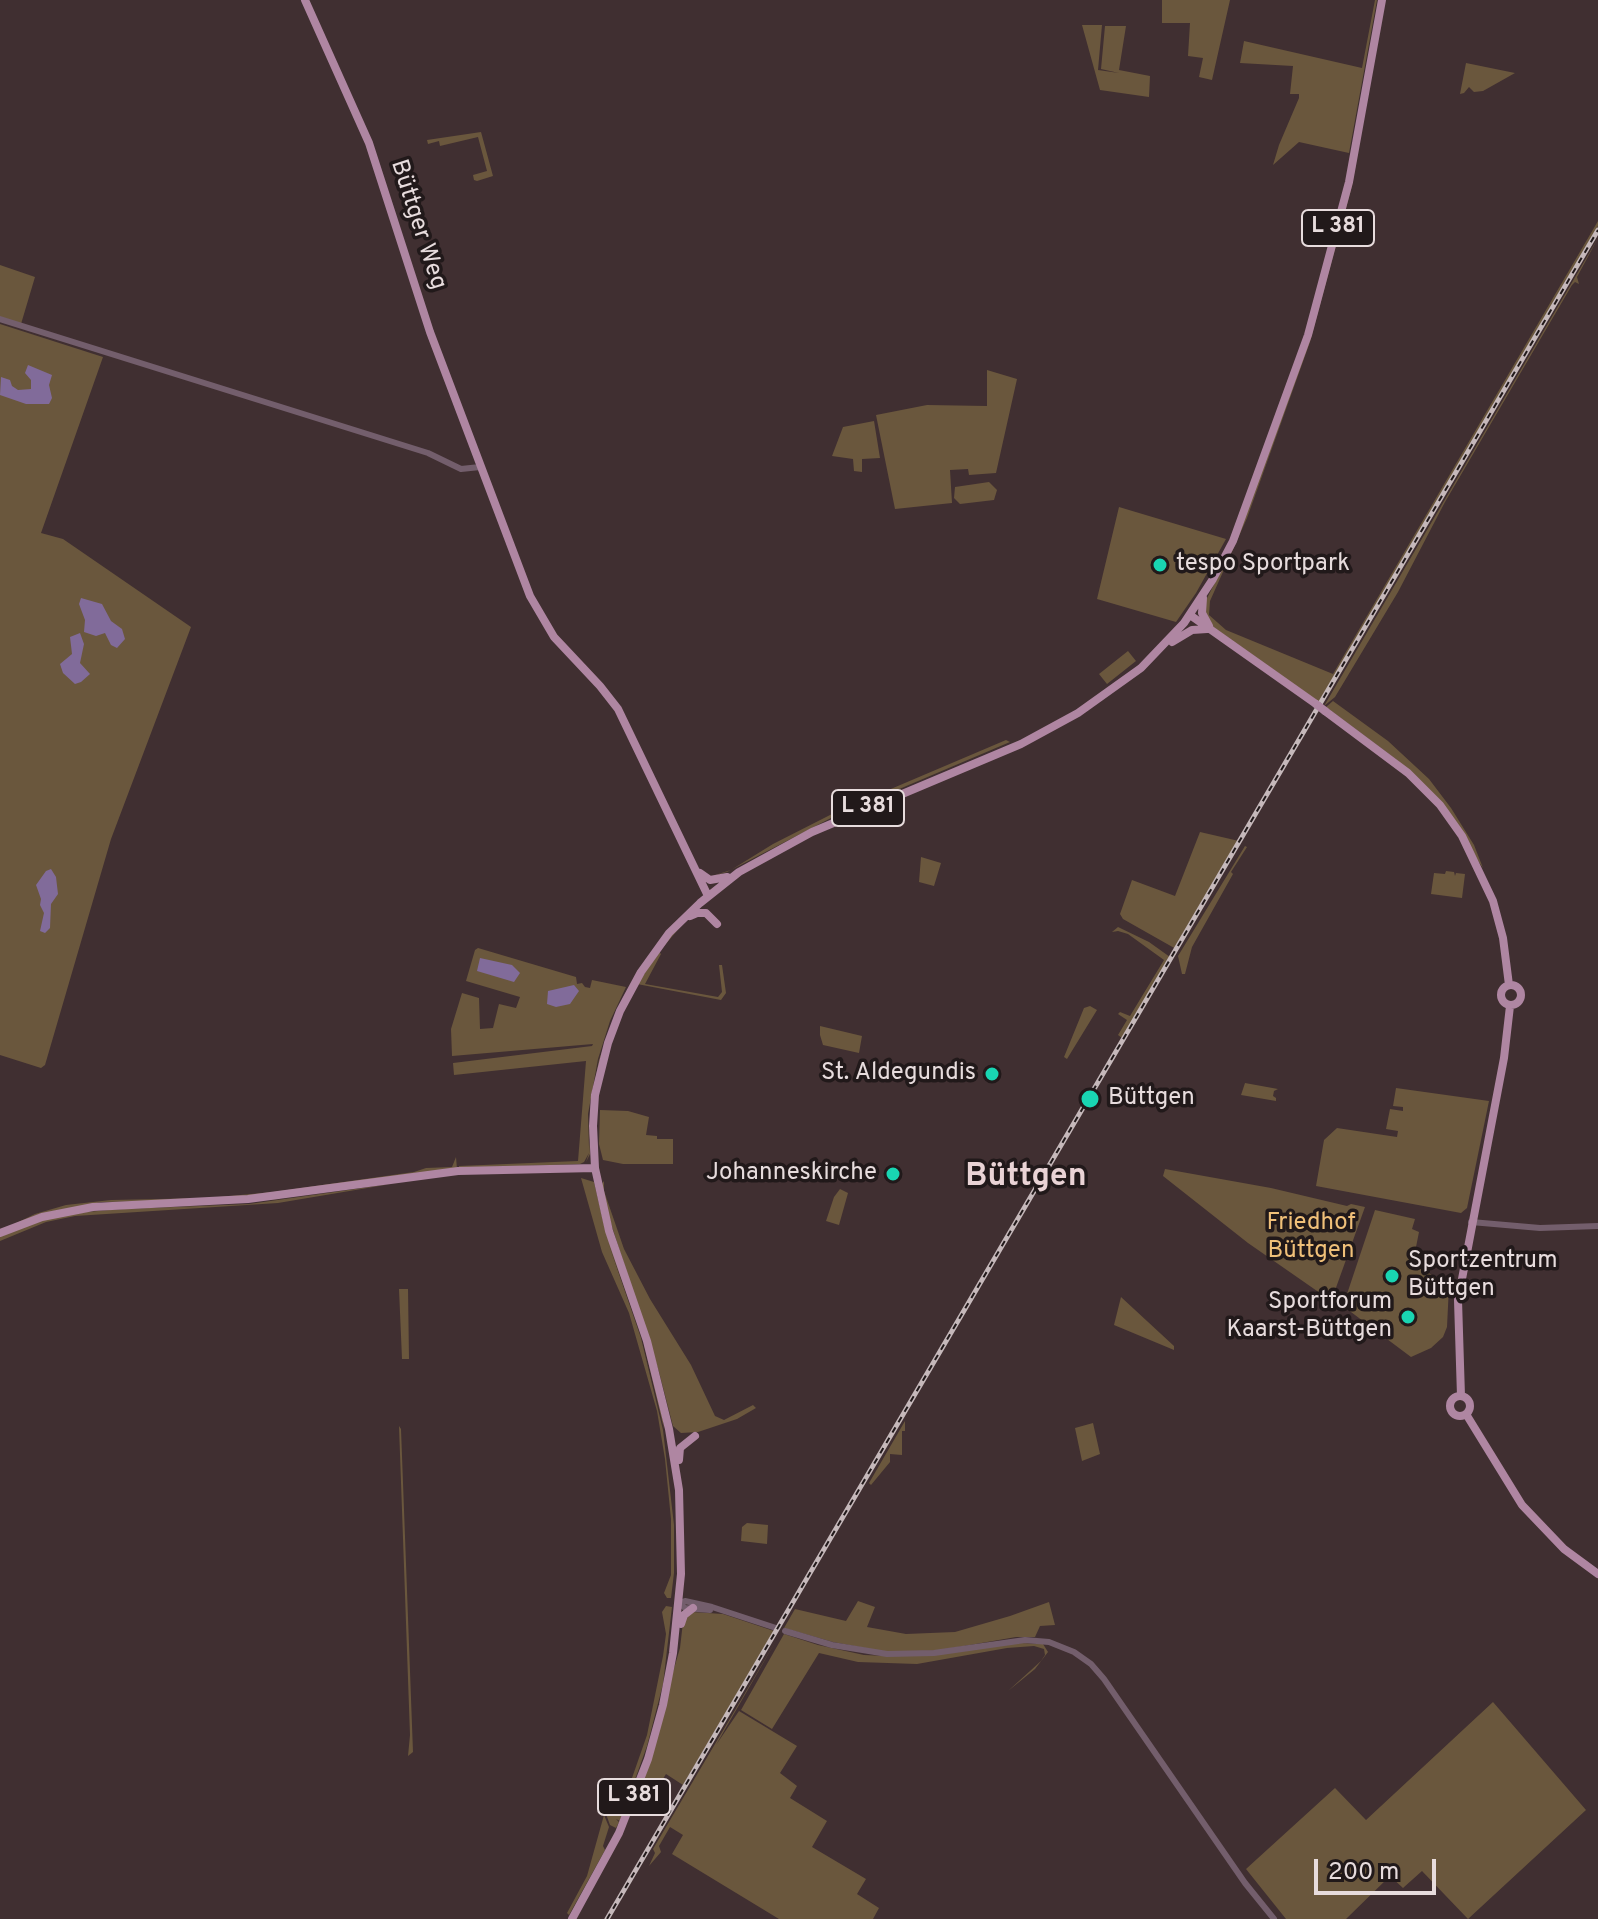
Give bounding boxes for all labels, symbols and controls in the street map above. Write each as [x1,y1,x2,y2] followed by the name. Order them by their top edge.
[382,156,452,294] street label: Büttger Weg
[1302,210,1374,246] road number: L 381
[1176,551,1350,579] place label: tespo Sportpark
[1151,556,1169,574] marker: tespo Sportpark
[832,790,904,826] road number: L 381
[821,1060,976,1088] place label: St. Aldegundis
[983,1065,1001,1083] marker: St. Aldegundis
[1108,1085,1195,1113] place label: Büttgen
[1079,1088,1101,1110] marker: Büttgen
[706,1160,877,1188] place label: Johanneskirche
[965,1160,1087,1198] district label: Büttgen
[884,1165,902,1183] marker: Johanneskirche
[1267,1210,1355,1266] park label: Friedhof Büttgen
[1408,1248,1558,1304] place label: Sportzentrum Büttgen
[1383,1267,1401,1285] marker: Sportzentrum Büttgen
[1227,1289,1392,1345] place label: Sportforum Kaarst-Büttgen
[1399,1308,1417,1326] marker: Sportforum Kaarst-Büttgen
[598,1779,670,1815] road number: L 381
[1318,1843,1440,1893] scale bar
[1328,1858,1399,1888] text: 200 m

